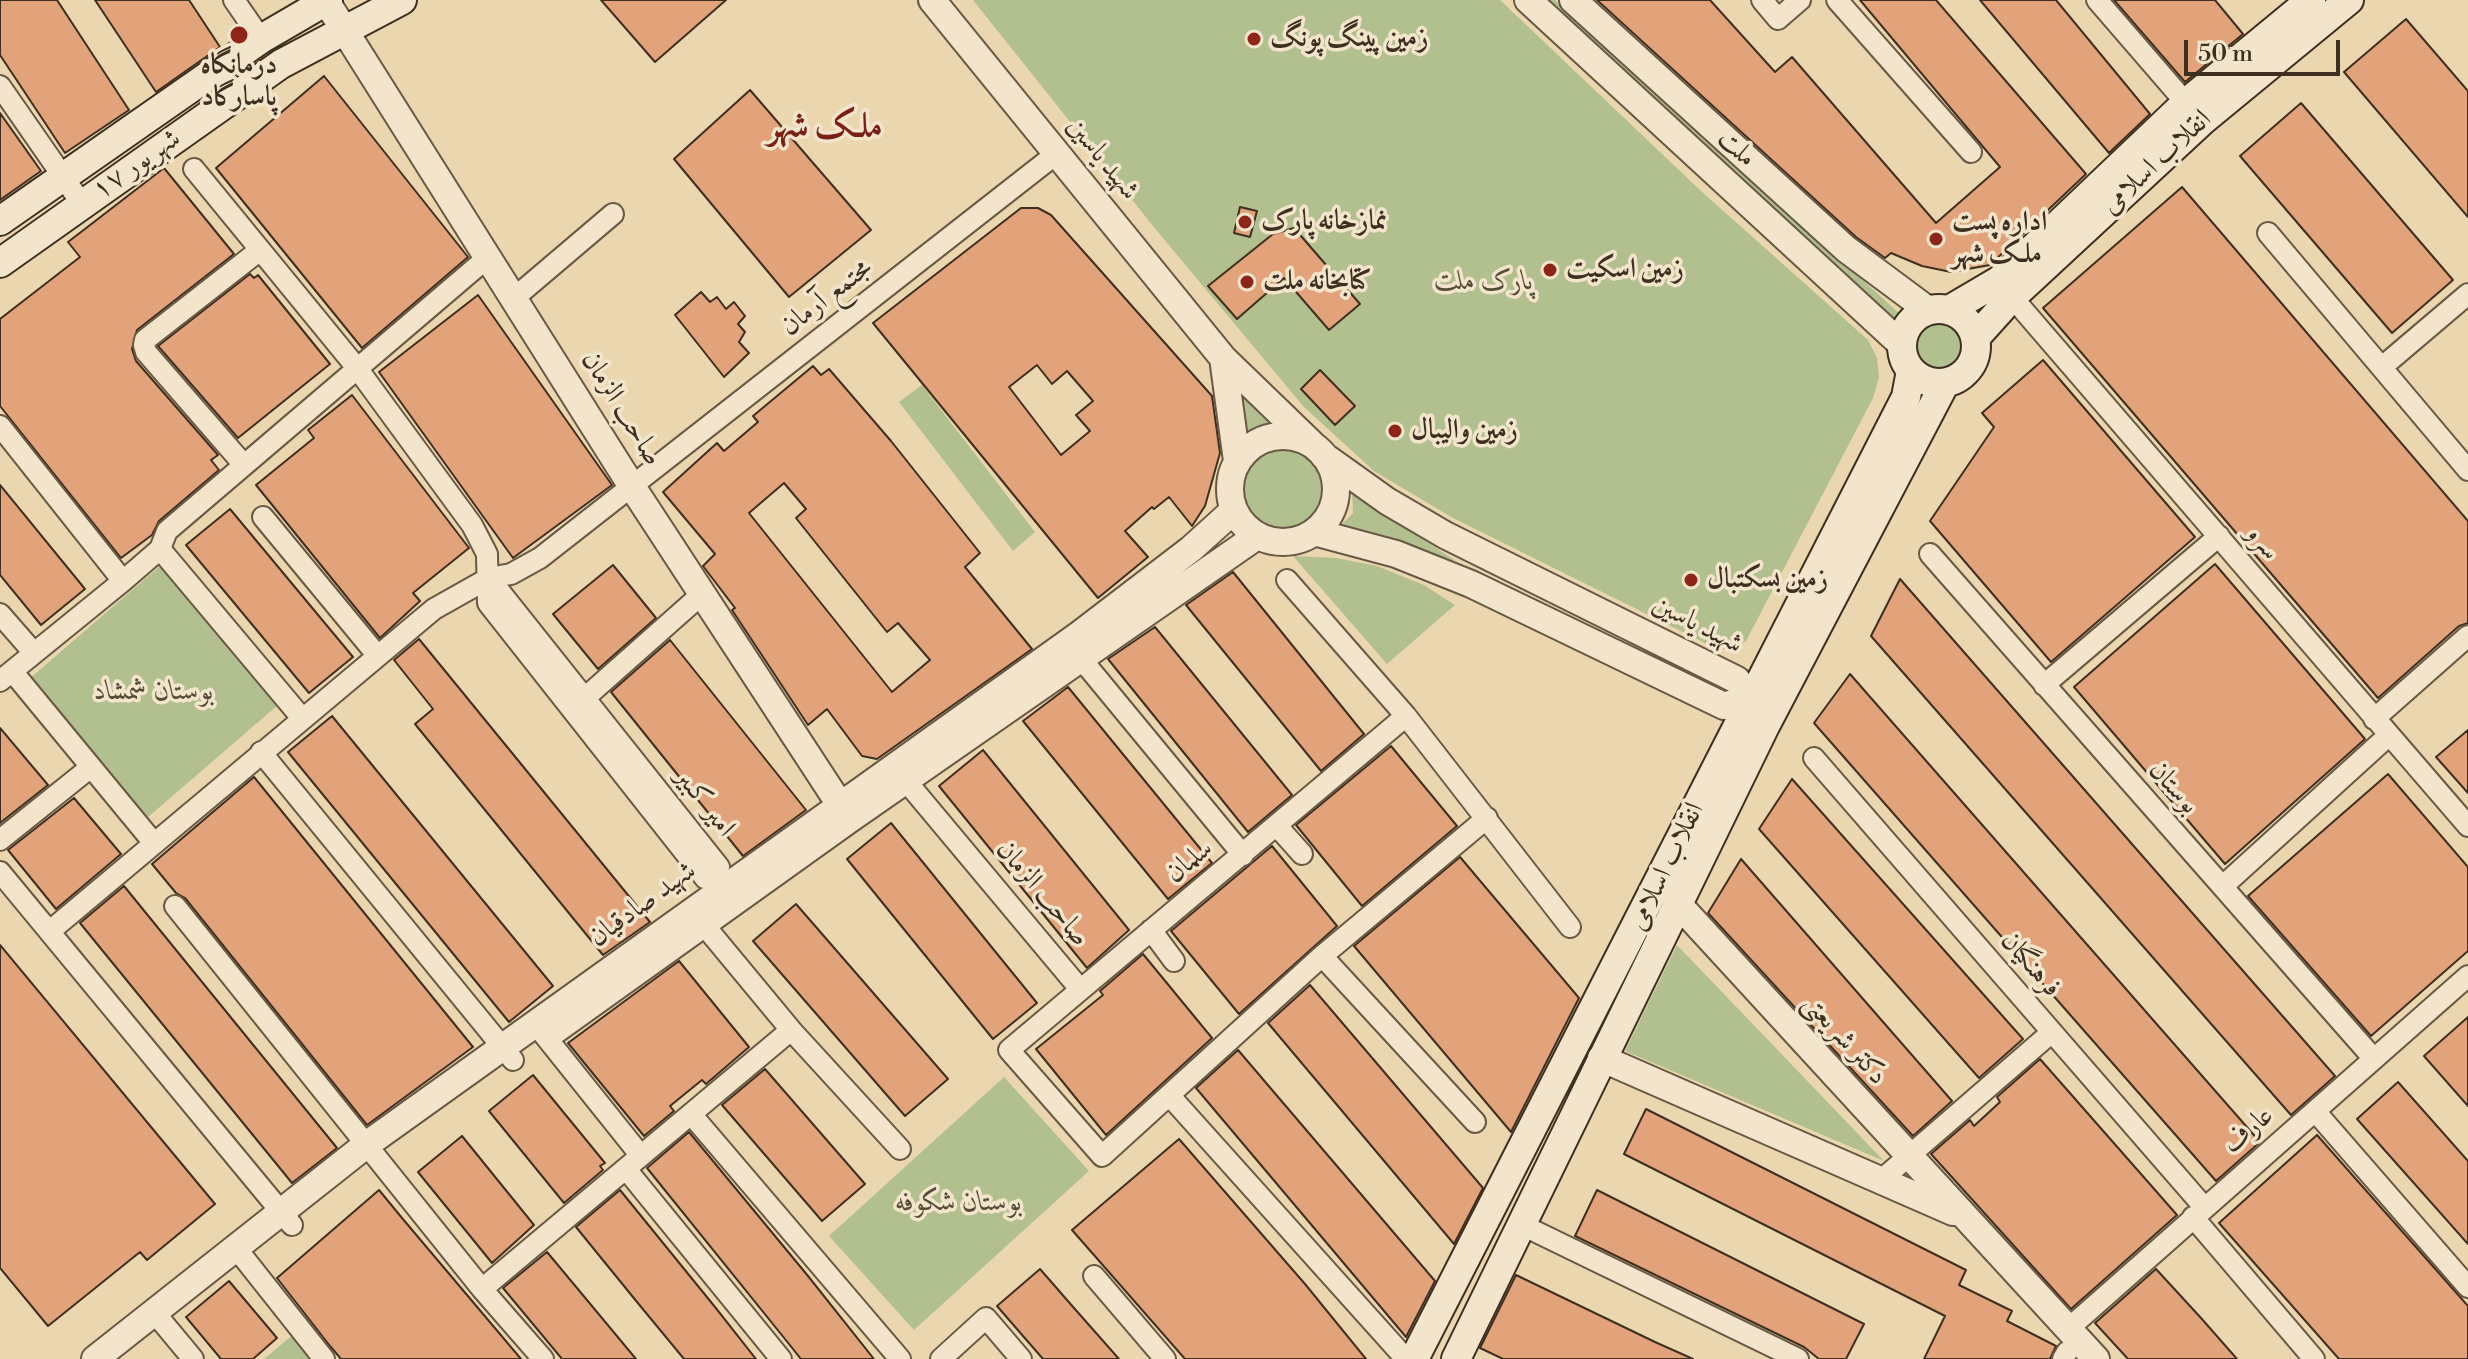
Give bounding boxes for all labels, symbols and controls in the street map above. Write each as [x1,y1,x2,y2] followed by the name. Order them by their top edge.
[1270,22,1428,56] place label: زمین پینگ پونگ
[228,24,250,46] marker: درمانگاه پاسارگاد
[2188,24,2344,74] scale bar
[1245,30,1263,48] marker: زمین پینگ پونگ
[2198,39,2253,69] text: 50 m
[201,49,277,115] place label: درمانگاه پاسارگاد
[2095,103,2219,223] street label: انقلاب اسلامی
[767,105,883,149] district label: ملک شهر
[1058,111,1146,207] street label: شهید یاسین
[86,122,188,208] street label: ۱۷ شهریور
[1710,123,1762,175] street label: ملت
[1261,205,1387,239] place label: نمازخانه پارک
[1952,206,2047,272] place label: اداره پست ملک شهر
[1236,213,1254,231] marker: نمازخانه پارک
[1927,230,1945,248] marker: اداره پست ملک شهر
[775,252,879,344] street label: مجتمع آرمان
[1566,253,1684,287] place label: زمین اسکیت
[1541,261,1559,279] marker: زمین اسکیت
[1263,265,1371,299] place label: کتابخانه ملت
[1434,265,1534,299] park label: پارک ملت
[1238,273,1256,291] marker: کتابخانه ملت
[573,346,669,472] street label: صاحب الزمان
[1411,414,1518,448] place label: زمین والیبال
[1386,422,1404,440] marker: زمین والیبال
[2237,518,2287,568] street label: سرو
[1707,563,1828,597] place label: زمین بسکتبال
[1682,571,1700,589] marker: زمین بسکتبال
[1646,588,1748,662] street label: شهید یاسین
[94,675,214,709] park label: بوستان شمشاد
[2140,754,2206,822] street label: بوستان
[667,762,741,844] street label: امیر کبیر
[1622,797,1712,937] street label: انقلاب اسلامی
[1159,833,1221,891] street label: سلمان
[988,834,1096,954] street label: صاحب الزمان
[583,855,703,955] street label: شهید صادقیان
[1992,925,2068,1005] street label: فرهنگیان
[1794,987,1894,1093] street label: دکتر شریعتی
[2217,1100,2281,1162] street label: عارف
[896,1186,1022,1220] park label: بوستان شکوفه

